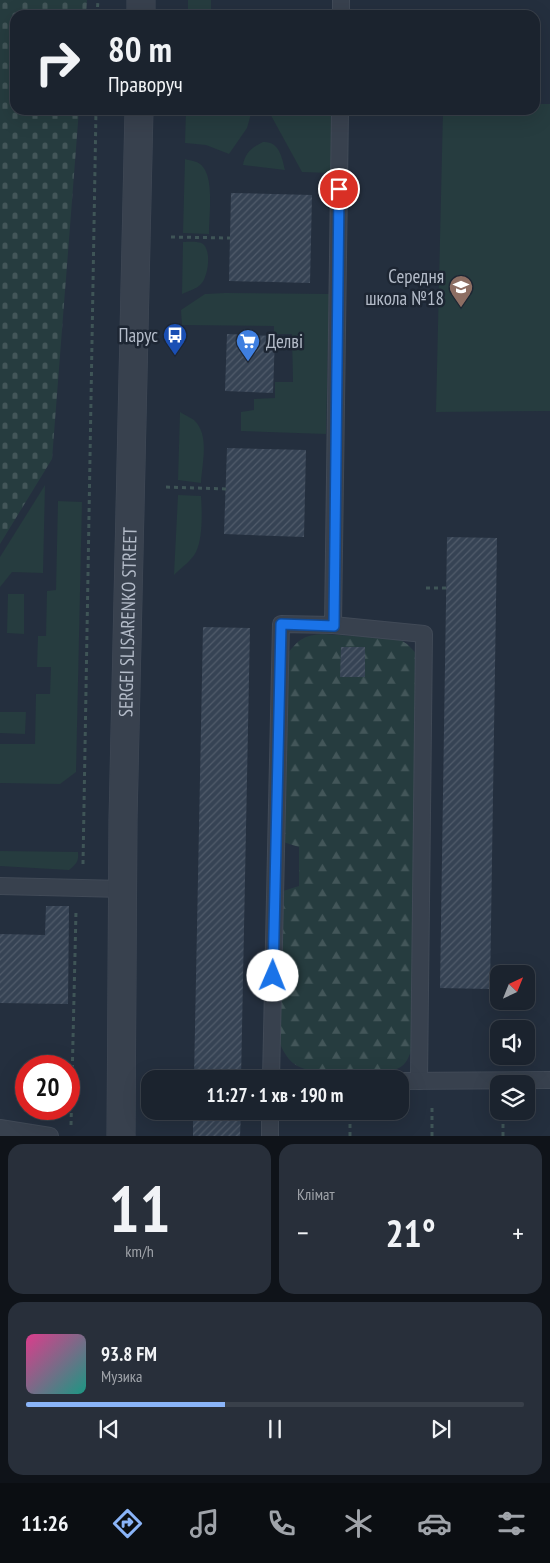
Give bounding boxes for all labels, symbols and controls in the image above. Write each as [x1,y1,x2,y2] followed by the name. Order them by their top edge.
[108,26,172,72] text: 80 m
[25,30,90,95] icon: right
[108,70,183,98] text: Праворуч
[318,168,360,210] pin
[325,175,353,203] icon: arrive
[365,264,444,310] place label: Середня школа №18
[448,274,474,308] school or university icon: Середня школа №18
[162,322,188,356] bus stop icon: Парус
[119,323,158,347] place label: Парус
[235,328,261,362] supermarket icon: Делві
[266,329,303,353] place label: Делві
[113,526,142,717] street label: SERGEI SLISARENKO STREET
[246,949,298,1001] position arrow
[490,965,535,1010] north arrow
[490,965,535,1120] map controls
[490,1020,535,1065] button: sound
[15,1055,80,1120] speed limit sign: 20
[490,1075,535,1120] button: layers
[207,1083,343,1107] text: 11:27 · 1 хв · 190 m
[108,1166,171,1250] text: 11
[297,1184,335,1204] text: Клімат
[385,1208,436,1257] text: 21°
[297,1214,309,1251] text: −
[512,1214,524,1251] text: +
[125,1241,154,1261] text: km/h
[101,1342,157,1366] text: 93.8 FM
[101,1366,142,1386] text: Музика
[95,1415,123,1443] icon: previous
[261,1415,289,1443] icon: pause
[427,1415,455,1443] icon: next
[110,1506,145,1541] icon: directions
[187,1506,222,1541] icon: music
[264,1506,299,1541] icon: phone
[341,1506,376,1541] icon: climate
[417,1506,452,1541] icon: car
[494,1506,529,1541] icon: filters
[21,1509,68,1537] text: 11:26

